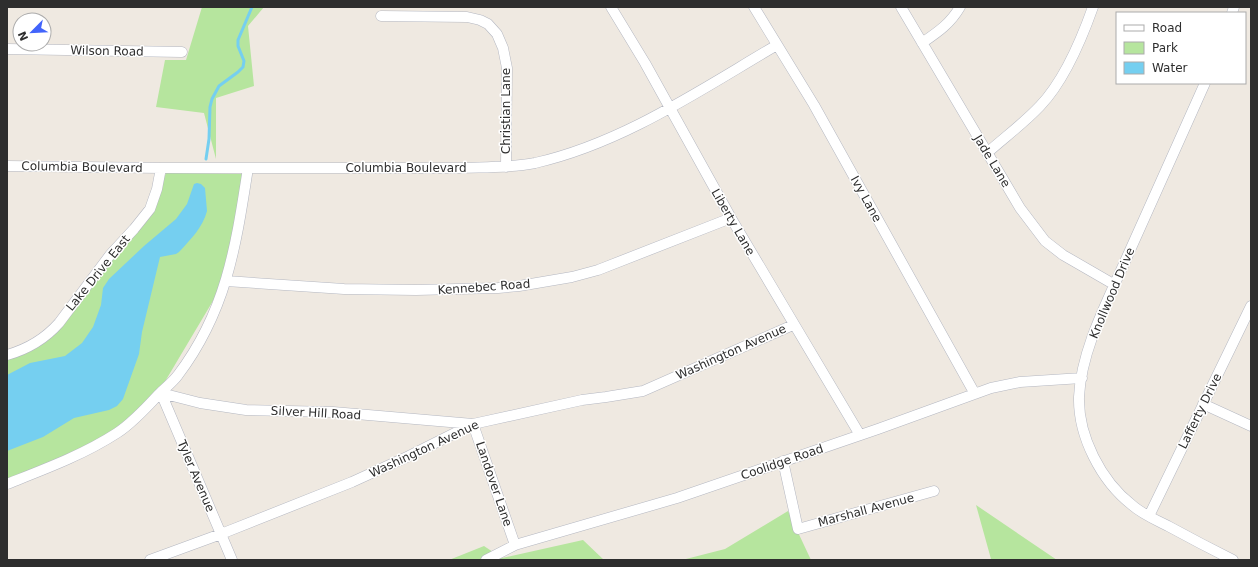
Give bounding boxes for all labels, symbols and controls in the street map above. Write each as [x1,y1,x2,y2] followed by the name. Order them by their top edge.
[12,12,52,52] north arrow
[1116,12,1246,84] legend
[1152,21,1182,35] text: Road
[16,29,31,43] text: N
[1152,41,1178,55] text: Park
[70,43,144,59] street label: Wilson Road
[1152,61,1188,75] text: Water
[499,68,513,154] street label: Christian Lane
[970,131,1013,190] street label: Jade Lane
[21,159,143,175] street label: Columbia Boulevard
[345,161,467,175] street label: Columbia Boulevard
[848,173,884,225] street label: Ivy Lane
[708,186,758,258] street label: Liberty Lane
[63,232,133,314] street label: Lake Drive East
[1087,245,1137,341] street label: Knollwood Drive
[437,277,531,297] street label: Kennebec Road
[674,321,788,383] street label: Washington Avenue
[1176,371,1224,451] street label: Lafferty Drive
[270,404,362,422] street label: Silver Hill Road
[367,418,481,480] street label: Washington Avenue
[174,437,217,514] street label: Tyler Avenue
[473,440,515,528] street label: Landover Lane
[739,441,825,483] street label: Coolidge Road
[816,490,916,530] street label: Marshall Avenue

